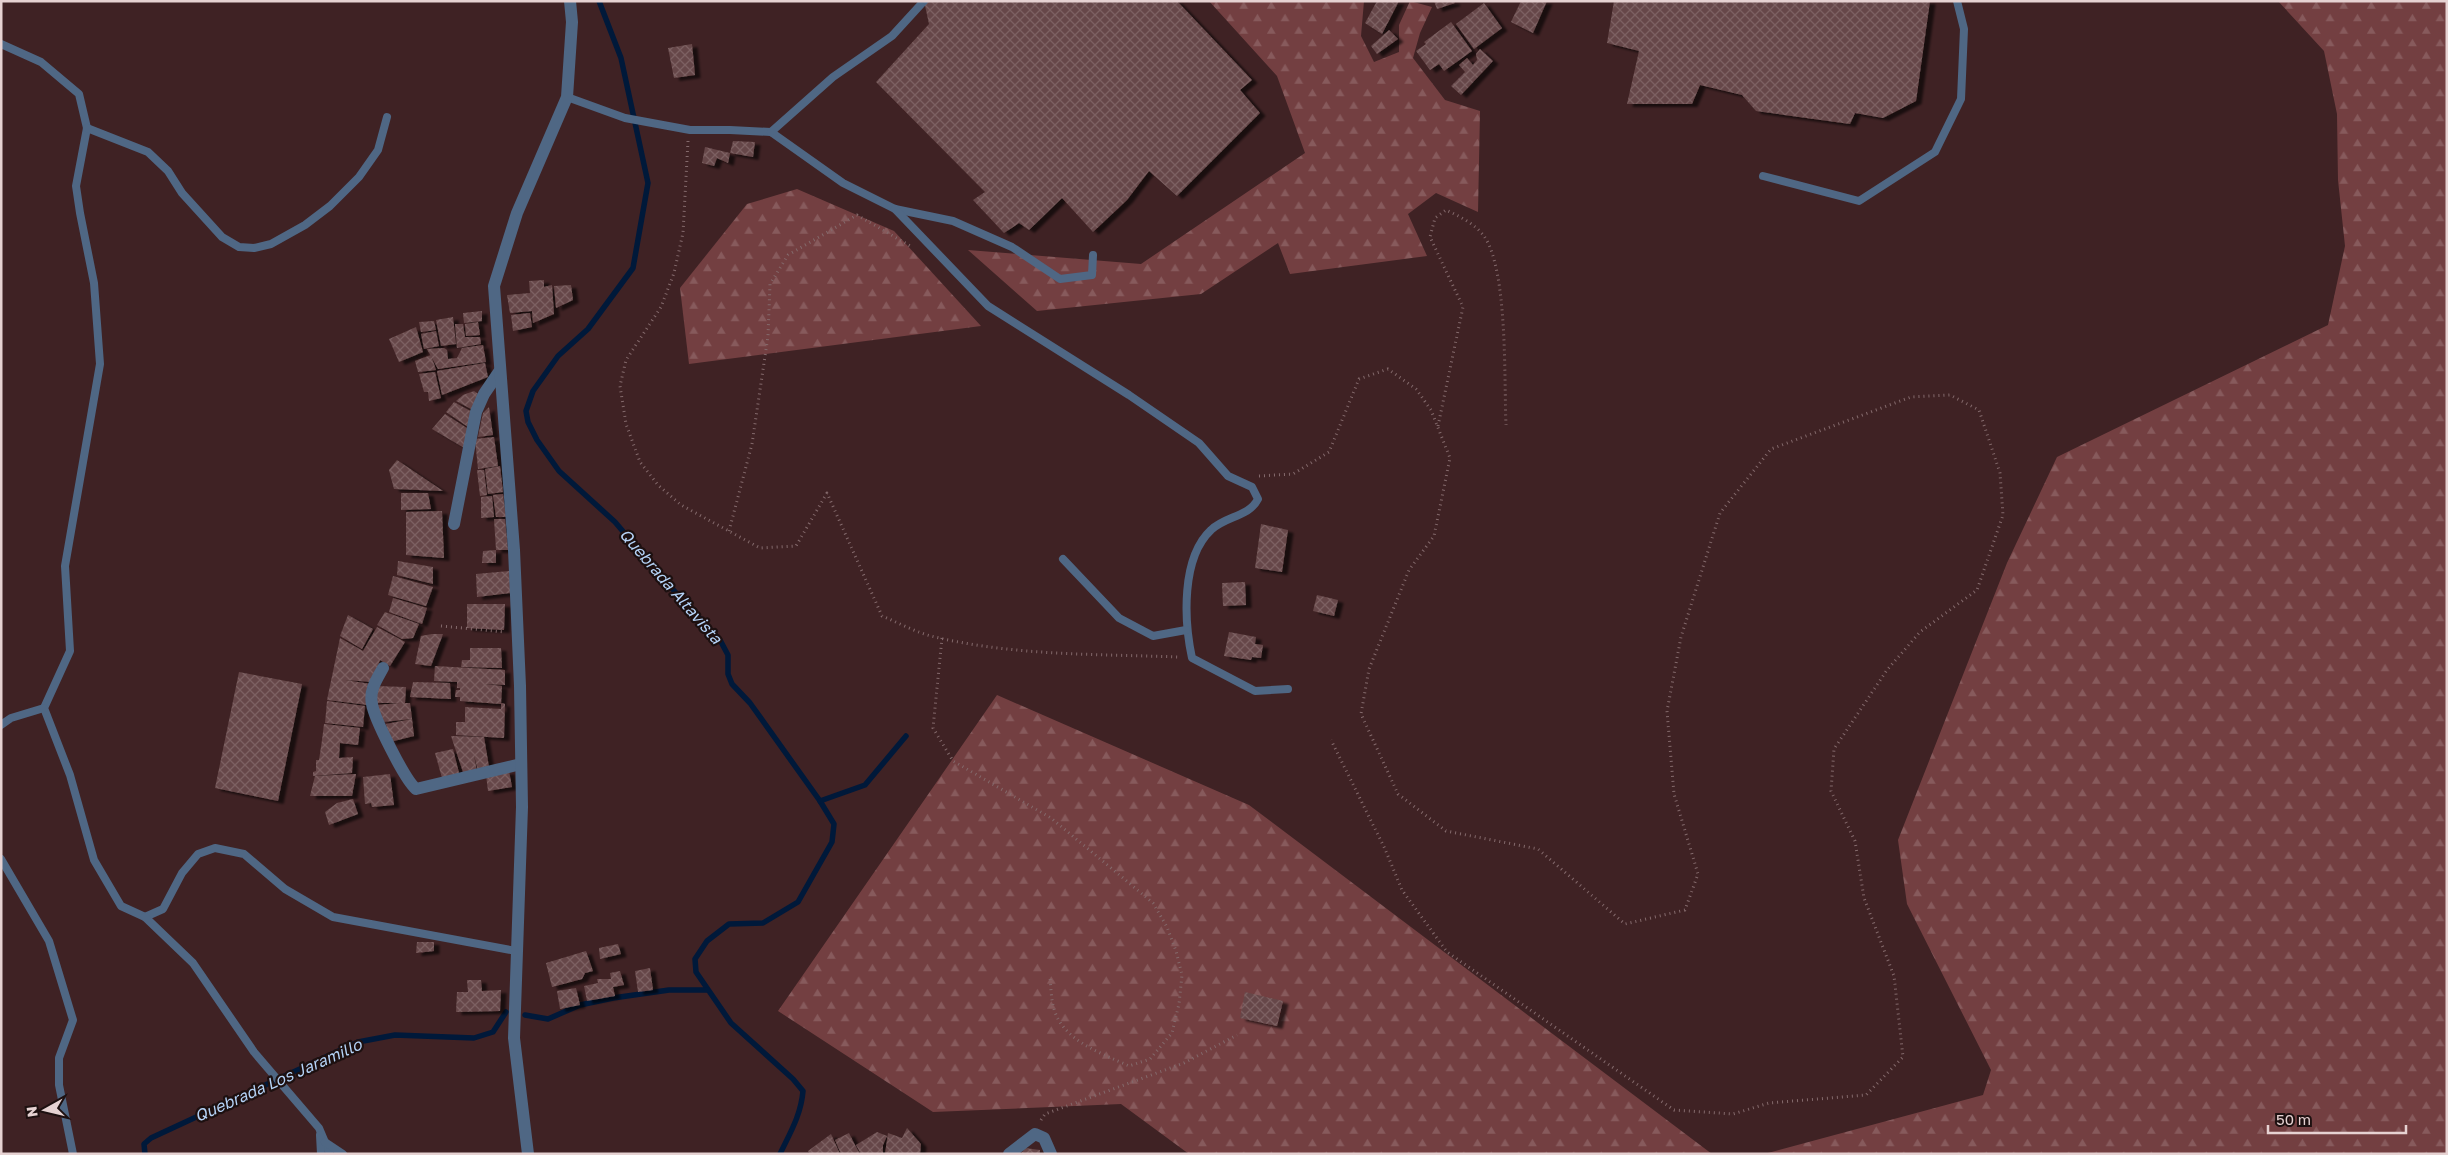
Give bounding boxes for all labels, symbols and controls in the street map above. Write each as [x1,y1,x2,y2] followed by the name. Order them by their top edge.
[616,524,727,648] water label: Quebrada Altavista
[191,1034,366,1126] water label: Quebrada Los Jaramillo
[20,1085,70,1135] north arrow
[2268,1102,2406,1134] scale bar
[22,1105,41,1118] text: N
[2276,1110,2311,1128] text: 50 m

